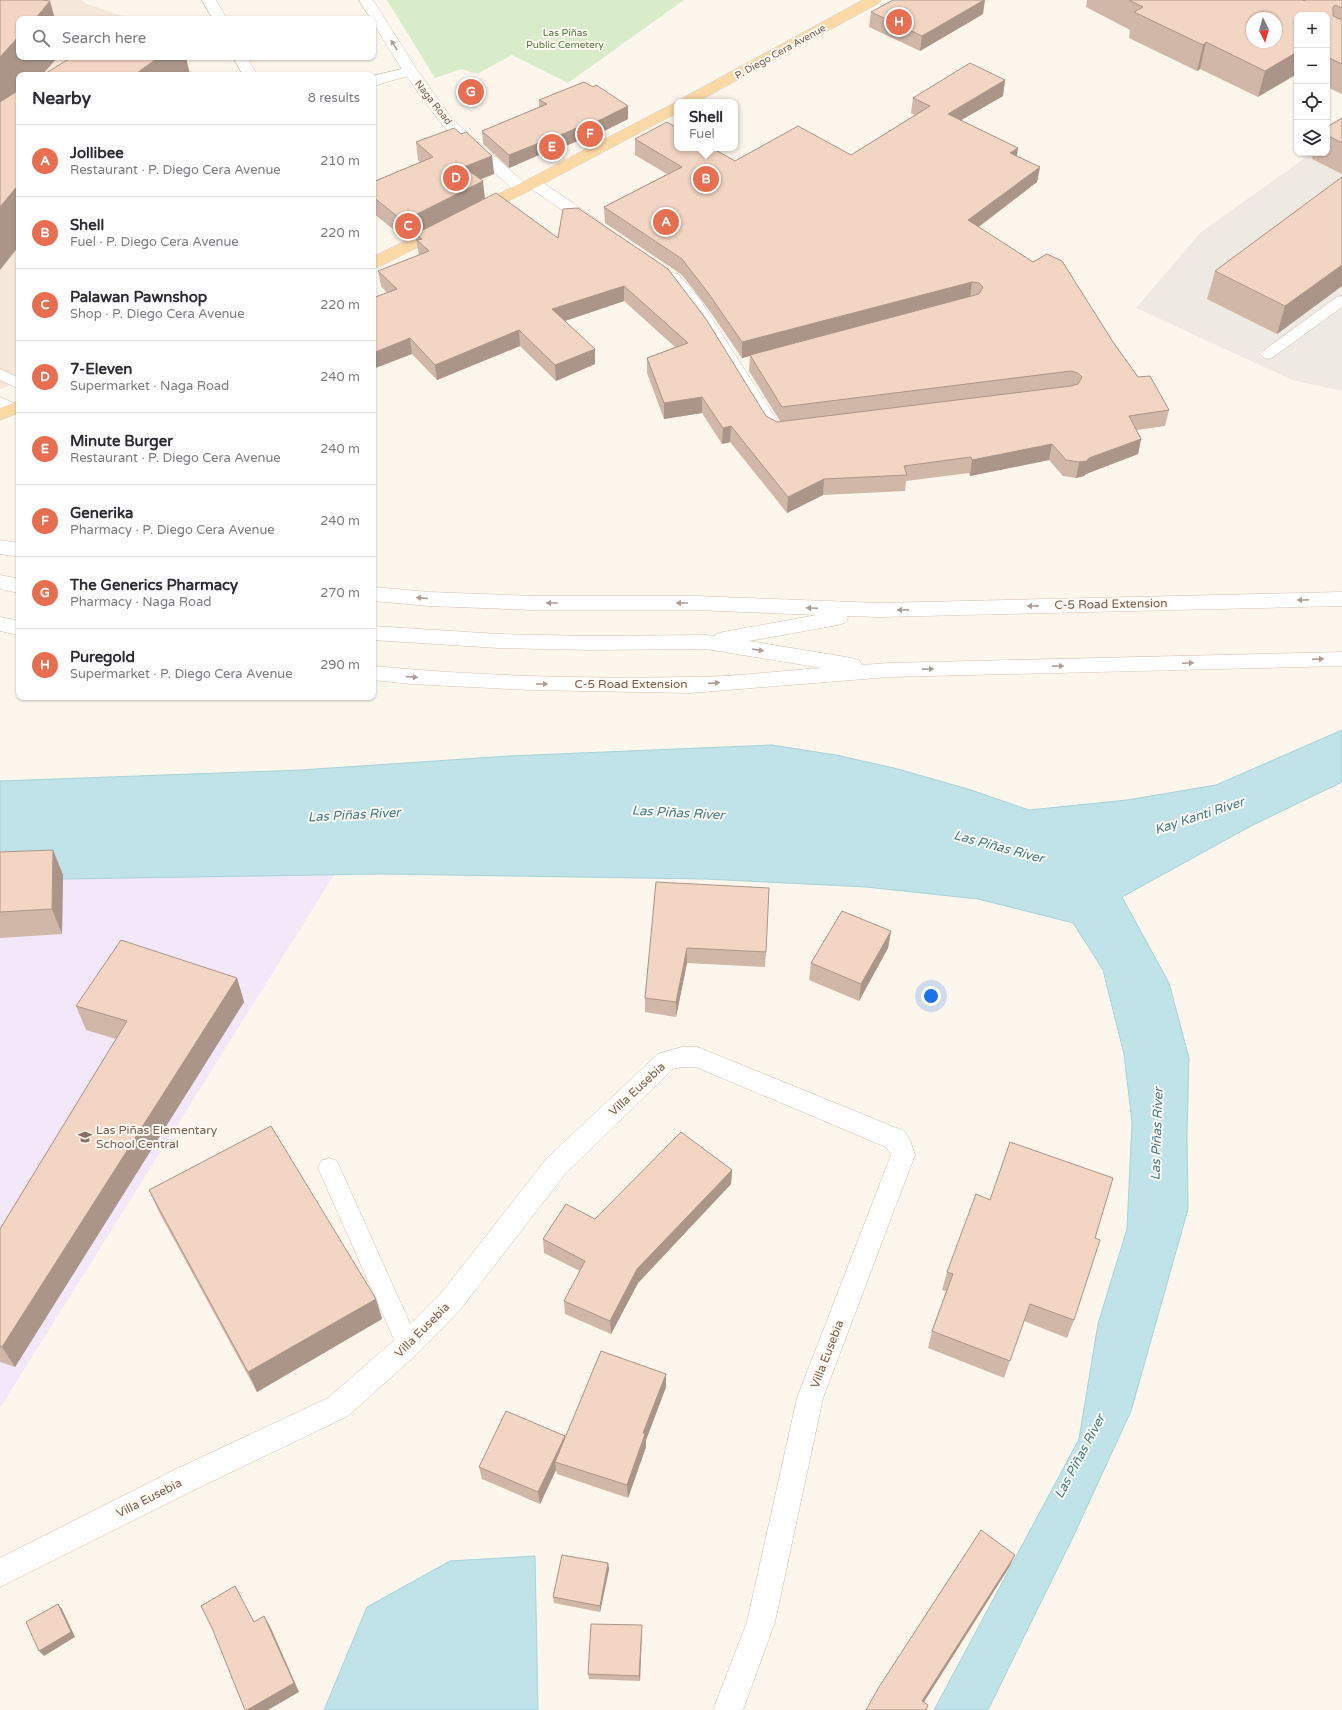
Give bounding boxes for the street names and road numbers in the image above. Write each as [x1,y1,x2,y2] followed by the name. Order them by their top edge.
[733,22,828,82] street label: P. Diego Cera Avenue
[412,78,454,127] street label: Naga Road
[1054,596,1168,612] street label: C-5 Road Extension
[574,677,688,691] street label: C-5 Road Extension
[606,1059,668,1119] street label: Villa Eusebia
[392,1300,452,1360] street label: Villa Eusebia
[808,1318,846,1390] street label: Villa Eusebia
[114,1475,184,1521] street label: Villa Eusebia

